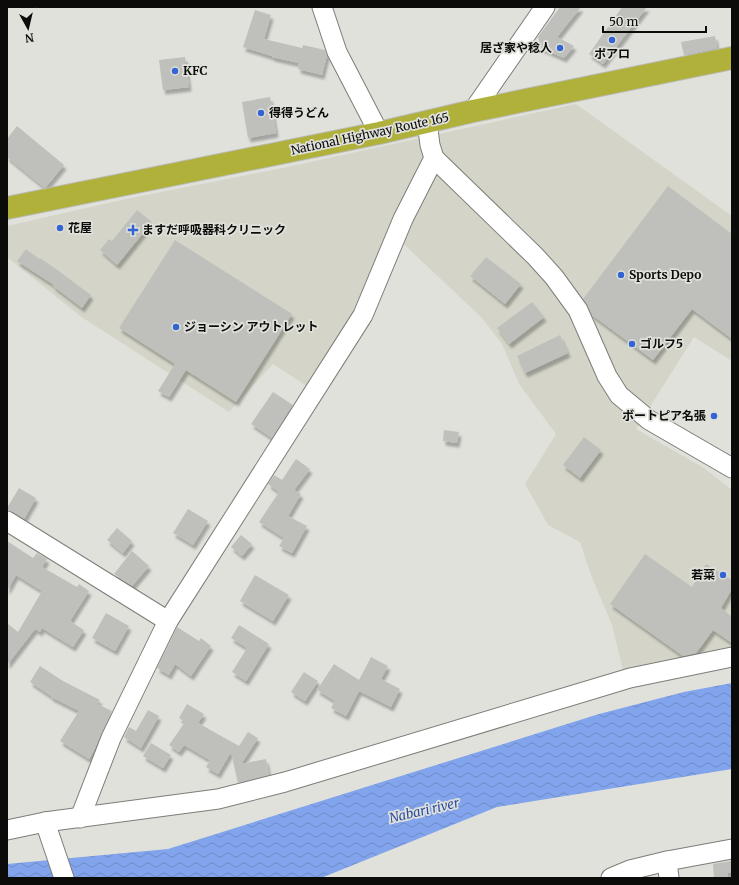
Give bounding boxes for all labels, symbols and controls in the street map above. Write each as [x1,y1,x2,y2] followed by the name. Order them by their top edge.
[8,8,48,48] north arrow
[603,8,706,34] scale bar
[609,14,638,29] text: 50 m
[24,30,35,45] text: N
[607,35,617,45] marker: ポアロ
[480,40,552,55] place label: 居ざ家や稔人
[555,43,565,53] marker: 居ざ家や稔人
[594,46,630,61] place label: ポアロ
[183,63,208,78] place label: KFC
[170,66,180,76] marker: KFC
[269,105,329,120] place label: 得得うどん
[256,108,266,118] marker: 得得うどん
[289,109,450,158] street label: National Highway Route 165
[68,220,92,235] place label: 花屋
[142,222,286,237] place label: ますだ呼吸器科クリニック
[55,223,65,233] marker: 花屋
[127,224,139,236] marker: ますだ呼吸器科クリニック
[629,267,701,282] place label: Sports Depo
[616,270,626,280] marker: Sports Depo
[184,319,319,334] place label: ジョーシン アウトレット
[171,322,181,332] marker: ジョーシン アウトレット
[640,336,683,351] place label: ゴルフ5
[627,339,637,349] marker: ゴルフ5
[622,408,706,423] place label: ボートピア名張
[709,411,719,421] marker: ボートピア名張
[691,567,715,582] place label: 若菜
[718,570,728,580] marker: 若菜
[388,794,461,827] water label: Nabari river

